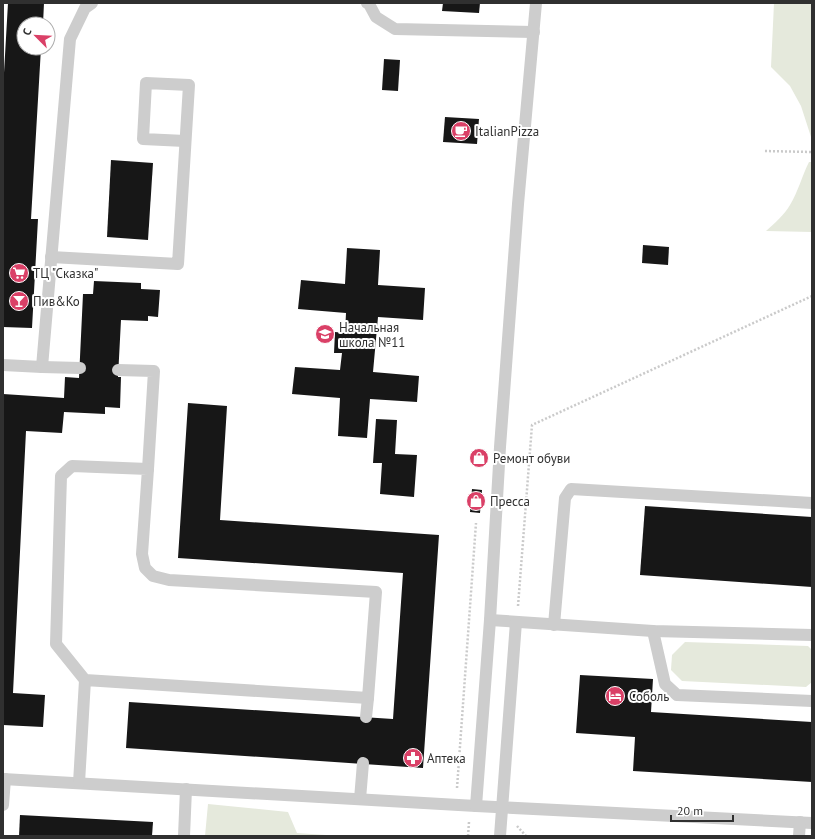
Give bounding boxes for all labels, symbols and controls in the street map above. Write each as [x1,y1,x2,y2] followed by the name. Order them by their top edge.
[16,16,56,56] north arrow
[19,26,35,38] text: С
[450,120,472,142] cafe icon: ItalianPizza
[475,123,539,140] place label: ItalianPizza
[8,262,30,284] supermarket icon: ТЦ "Сказка"
[33,265,98,282] place label: ТЦ "Сказка"
[8,290,30,312] bar icon: Пив&Ко
[33,293,80,310] place label: Пив&Ко
[339,319,405,351] place label: Начальная школа №11
[314,323,336,345] school or university icon: Начальная школа №11
[468,447,490,469] shop icon: Ремонт обуви
[493,450,570,467] place label: Ремонт обуви
[465,490,487,512] shop icon: Пресса
[490,493,530,510] place label: Пресса
[604,685,626,707] hotel icon: Соболь
[629,688,669,705] place label: Соболь
[402,747,424,769] pharmacy icon: Аптека
[427,750,466,767] place label: Аптека
[671,797,733,823] scale bar
[677,803,703,818] text: 20 m

